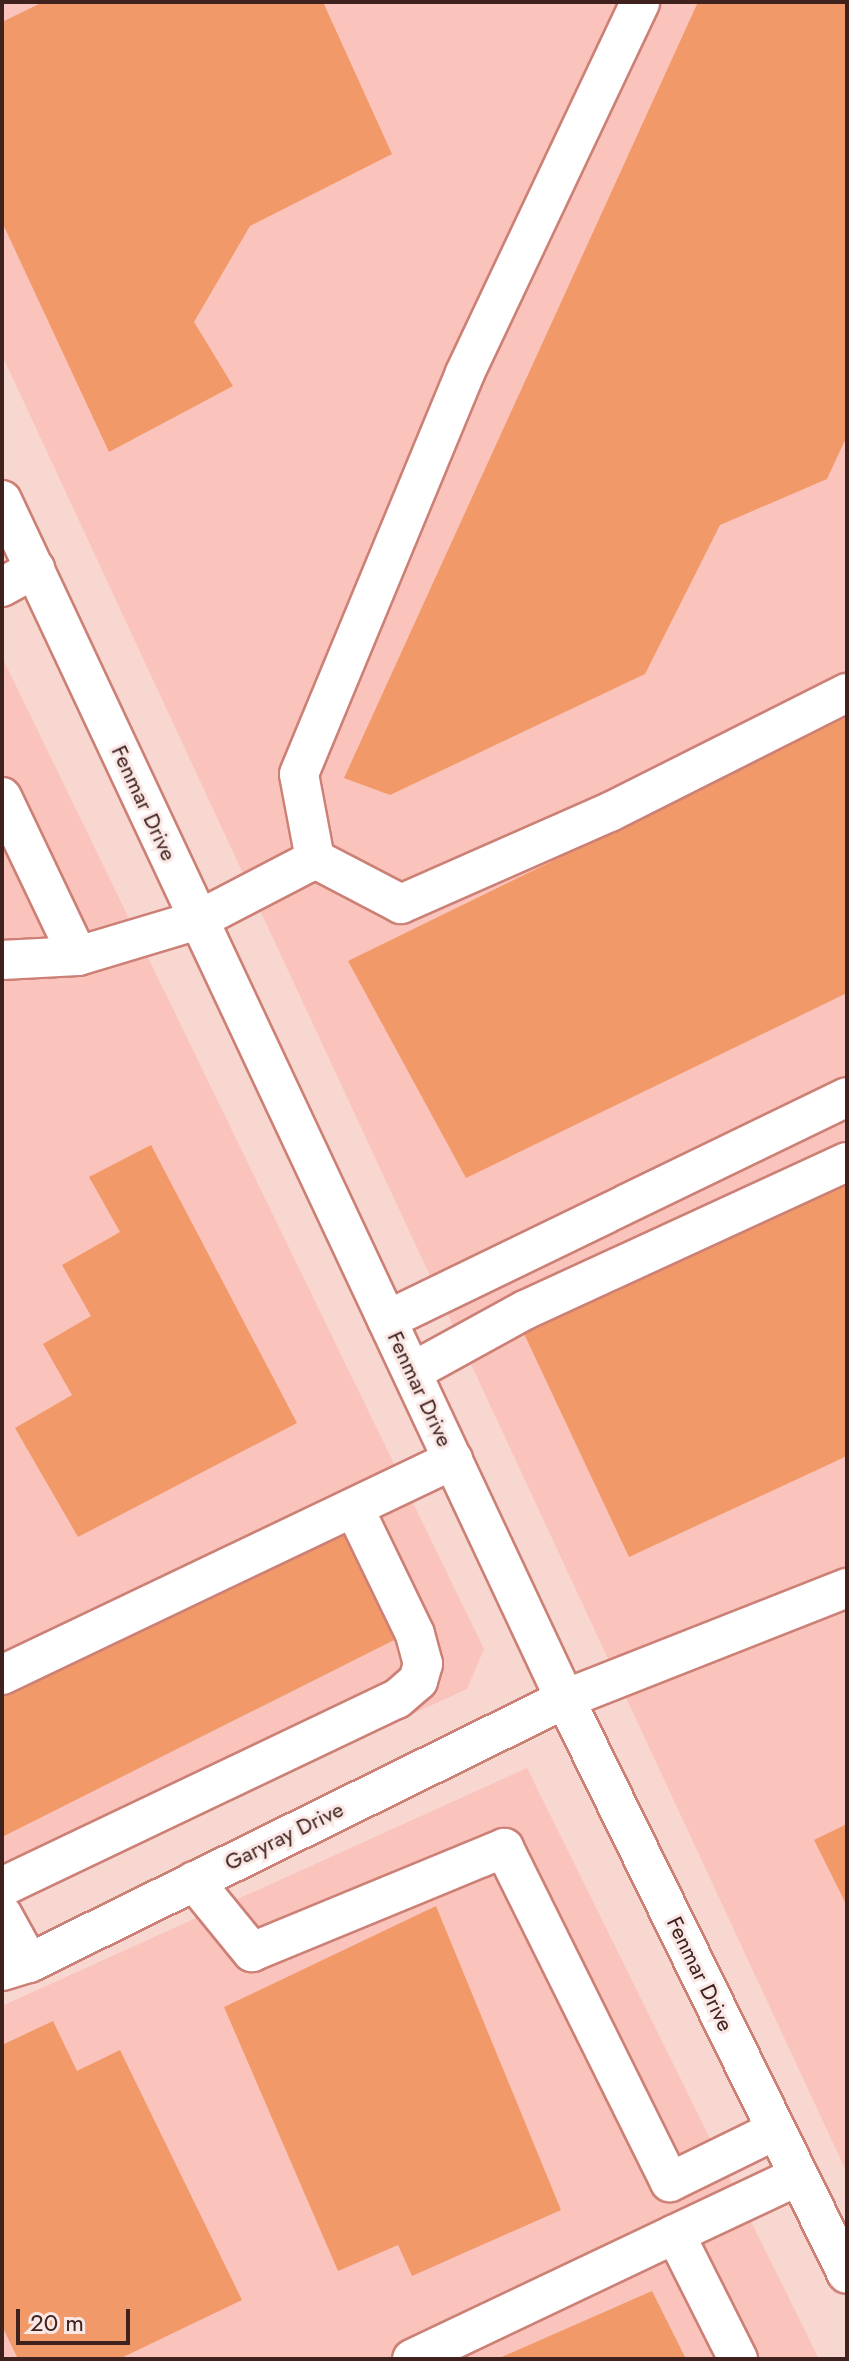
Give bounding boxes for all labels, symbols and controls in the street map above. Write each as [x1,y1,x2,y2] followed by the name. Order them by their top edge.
[106,741,182,865] street label: Fenmar Drive
[382,1327,458,1451] street label: Fenmar Drive
[220,1796,348,1876] street label: Garyray Drive
[661,1912,739,2036] street label: Fenmar Drive
[20,2293,134,2343] scale bar
[30,2305,84,2340] text: 20 m

